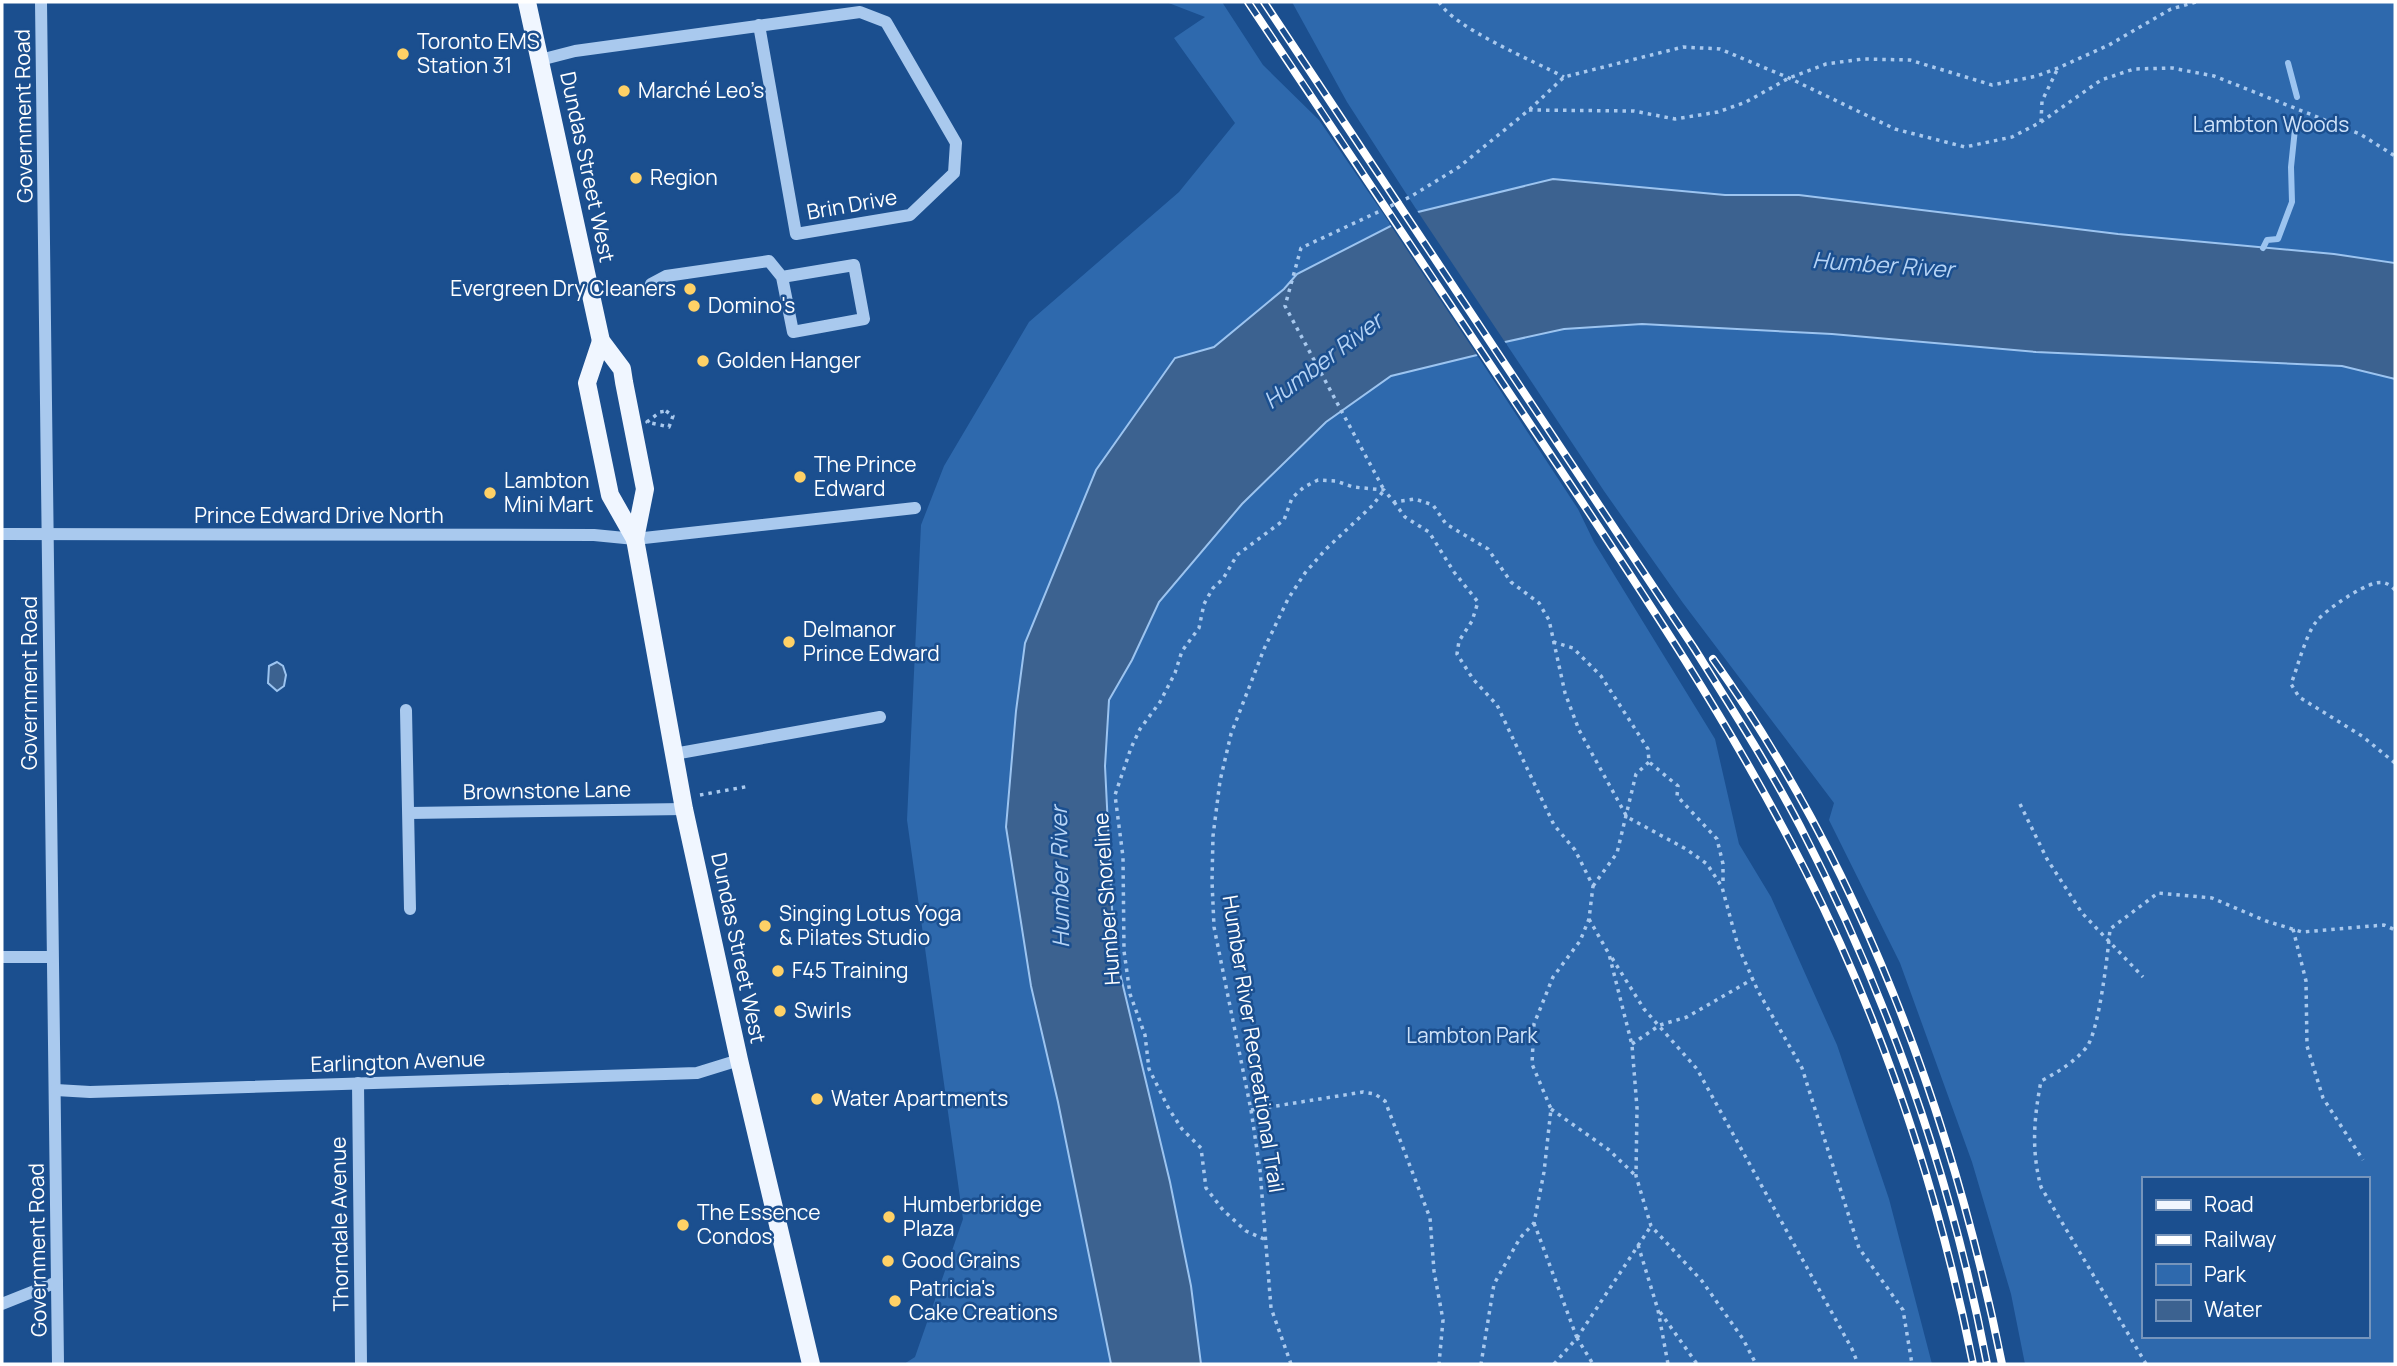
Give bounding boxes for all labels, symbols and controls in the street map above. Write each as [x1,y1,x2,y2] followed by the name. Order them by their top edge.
[417,27,540,79] place label: Toronto EMS Station 31
[7,29,39,203] street label: Government Road
[395,46,411,62] marker: Toronto EMS Station 31
[554,69,622,265] street label: Dundas Street West
[638,76,764,104] place label: Marché Leo’s
[616,83,632,99] marker: Marché Leo’s
[2193,110,2349,138] park label: Lambton Woods
[650,163,718,191] place label: Region
[628,170,644,186] marker: Region
[805,182,899,226] street label: Brin Drive
[1811,243,1958,285] water label: Humber River
[450,274,676,302] place label: Evergreen Dry Cleaners
[682,281,698,297] marker: Evergreen Dry Cleaners
[708,291,795,319] place label: Domino's
[686,298,702,314] marker: Domino's
[1256,303,1391,416] water label: Humber River
[717,346,861,374] place label: Golden Hanger
[695,353,711,369] marker: Golden Hanger
[814,450,917,502] place label: The Prince Edward
[504,466,593,518] place label: Lambton Mini Mart
[792,469,808,485] marker: The Prince Edward
[482,485,498,501] marker: Lambton Mini Mart
[194,501,444,529] street label: Prince Edward Drive North
[15,596,43,770] street label: Government Road
[803,615,940,667] place label: Delmanor Prince Edward
[781,634,797,650] marker: Delmanor Prince Edward
[463,775,631,805] street label: Brownstone Lane
[1042,803,1076,948] water label: Humber River
[1086,812,1126,986] street label: Humber Shoreline
[705,850,773,1046] street label: Dundas Street West
[1217,893,1291,1195] street label: Humber River Recreational Trail
[779,899,962,951] place label: Singing Lotus Yoga & Pilates Studio
[757,918,773,934] marker: Singing Lotus Yoga & Pilates Studio
[792,956,909,984] place label: F45 Training
[770,963,786,979] marker: F45 Training
[794,996,851,1024] place label: Swirls
[772,1003,788,1019] marker: Swirls
[1406,1021,1538,1049] park label: Lambton Park
[310,1044,486,1078] street label: Earlington Avenue
[831,1084,1008,1112] place label: Water Apartments
[809,1091,825,1107] marker: Water Apartments
[323,1136,355,1312] street label: Thorndale Avenue
[21,1163,53,1337] street label: Government Road
[2142,1177,2369,1338] legend
[903,1190,1042,1242] place label: Humberbridge Plaza
[2204,1190,2254,1218] text: Road
[697,1198,820,1250] place label: The Essence Condos
[881,1209,897,1225] marker: Humberbridge Plaza
[675,1217,691,1233] marker: The Essence Condos
[2204,1225,2276,1253] text: Railway
[902,1246,1020,1274] place label: Good Grains
[880,1253,896,1269] marker: Good Grains
[2204,1260,2246,1288] text: Park
[909,1274,1058,1326] place label: Patricia's Cake Creations
[887,1293,903,1309] marker: Patricia's Cake Creations
[2204,1295,2263,1323] text: Water

